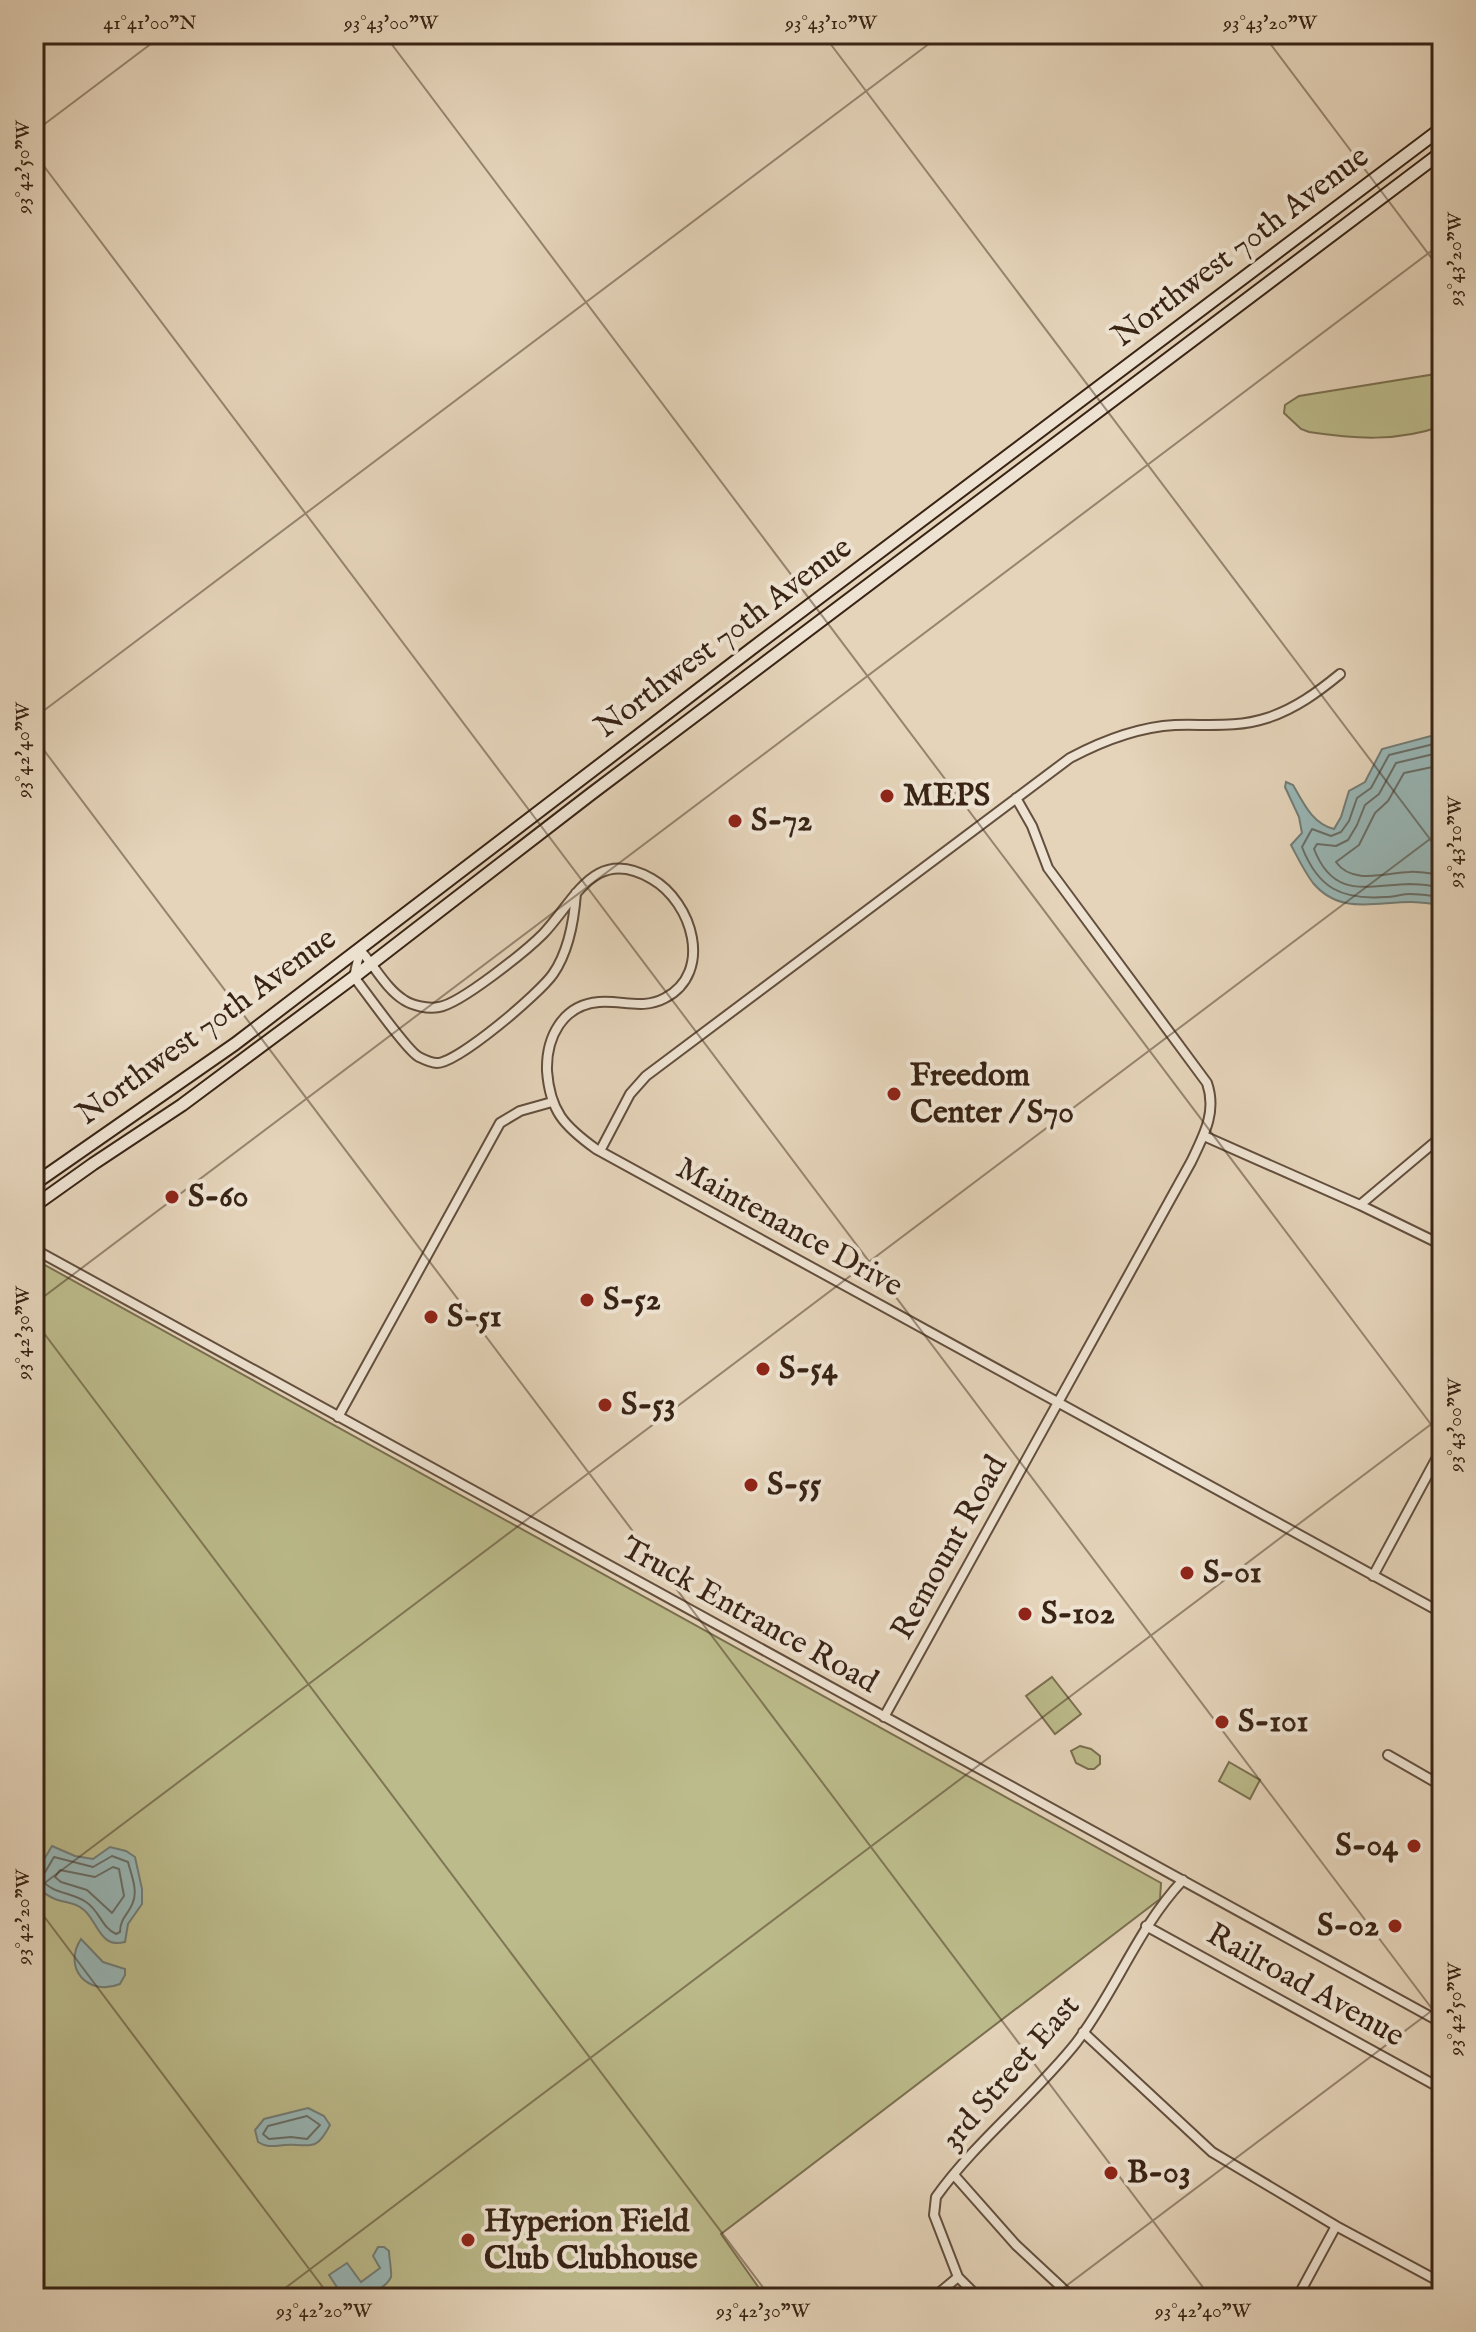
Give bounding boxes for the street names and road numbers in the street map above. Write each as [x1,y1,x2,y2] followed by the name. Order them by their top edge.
[1104,137,1378,357] street label: Northwest 70th Avenue
[587,528,861,748] street label: Northwest 70th Avenue
[69,919,345,1135] street label: Northwest 70th Avenue
[668,1149,910,1307] street label: Maintenance Drive
[883,1448,1018,1647] street label: Remount Road
[613,1528,885,1704] street label: Truck Entrance Road
[1199,1915,1411,2057] street label: Railroad Avenue
[932,1987,1090,2159] street label: 3rd Street East

